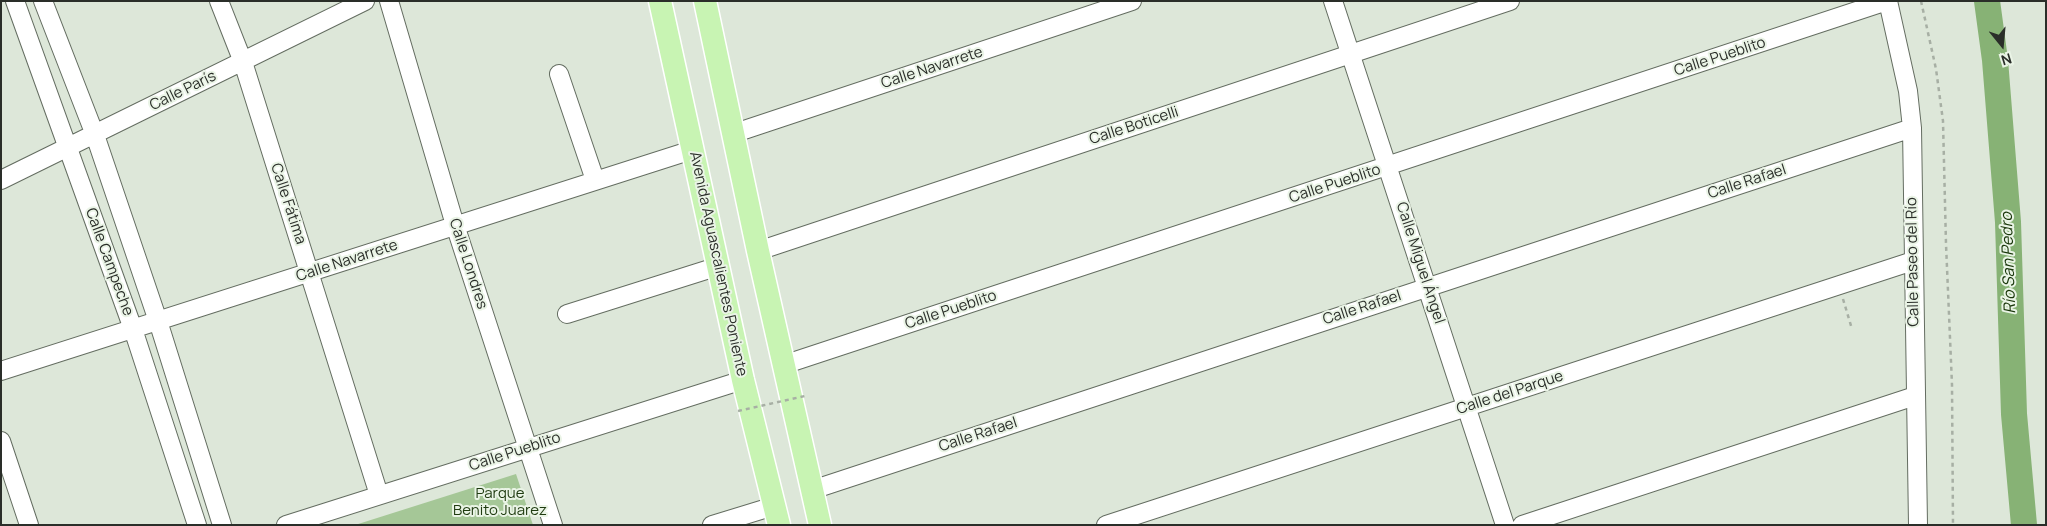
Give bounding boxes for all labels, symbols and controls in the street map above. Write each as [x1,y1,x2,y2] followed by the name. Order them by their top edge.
[1977,20,2027,70] north arrow
[1672,34,1768,80] street label: Calle Pueblito
[879,43,985,93] street label: Calle Navarrete
[1999,49,2014,70] text: N
[147,67,219,115] street label: Calle París
[1087,103,1181,149] street label: Calle Boticelli
[685,150,751,378] street label: Avenida Aguascalientes Poniente
[266,161,310,247] street label: Calle Fátima
[1287,161,1383,207] street label: Calle Pueblito
[1706,161,1788,203] street label: Calle Rafael
[1903,197,1923,327] street label: Calle Paseo del Río
[1392,200,1448,326] street label: Calle Miguel Ángel
[81,206,137,318] street label: Calle Campeche
[1998,212,2020,314] water label: Río San Pedro
[445,217,491,311] street label: Calle Londres
[294,236,400,286] street label: Calle Navarrete
[903,287,999,333] street label: Calle Pueblito
[1321,287,1403,329] street label: Calle Rafael
[1454,367,1566,419] street label: Calle del Parque
[937,414,1019,456] street label: Calle Rafael
[467,429,563,475] street label: Calle Pueblito
[453,485,547,520] park label: Parque Benito Juarez

